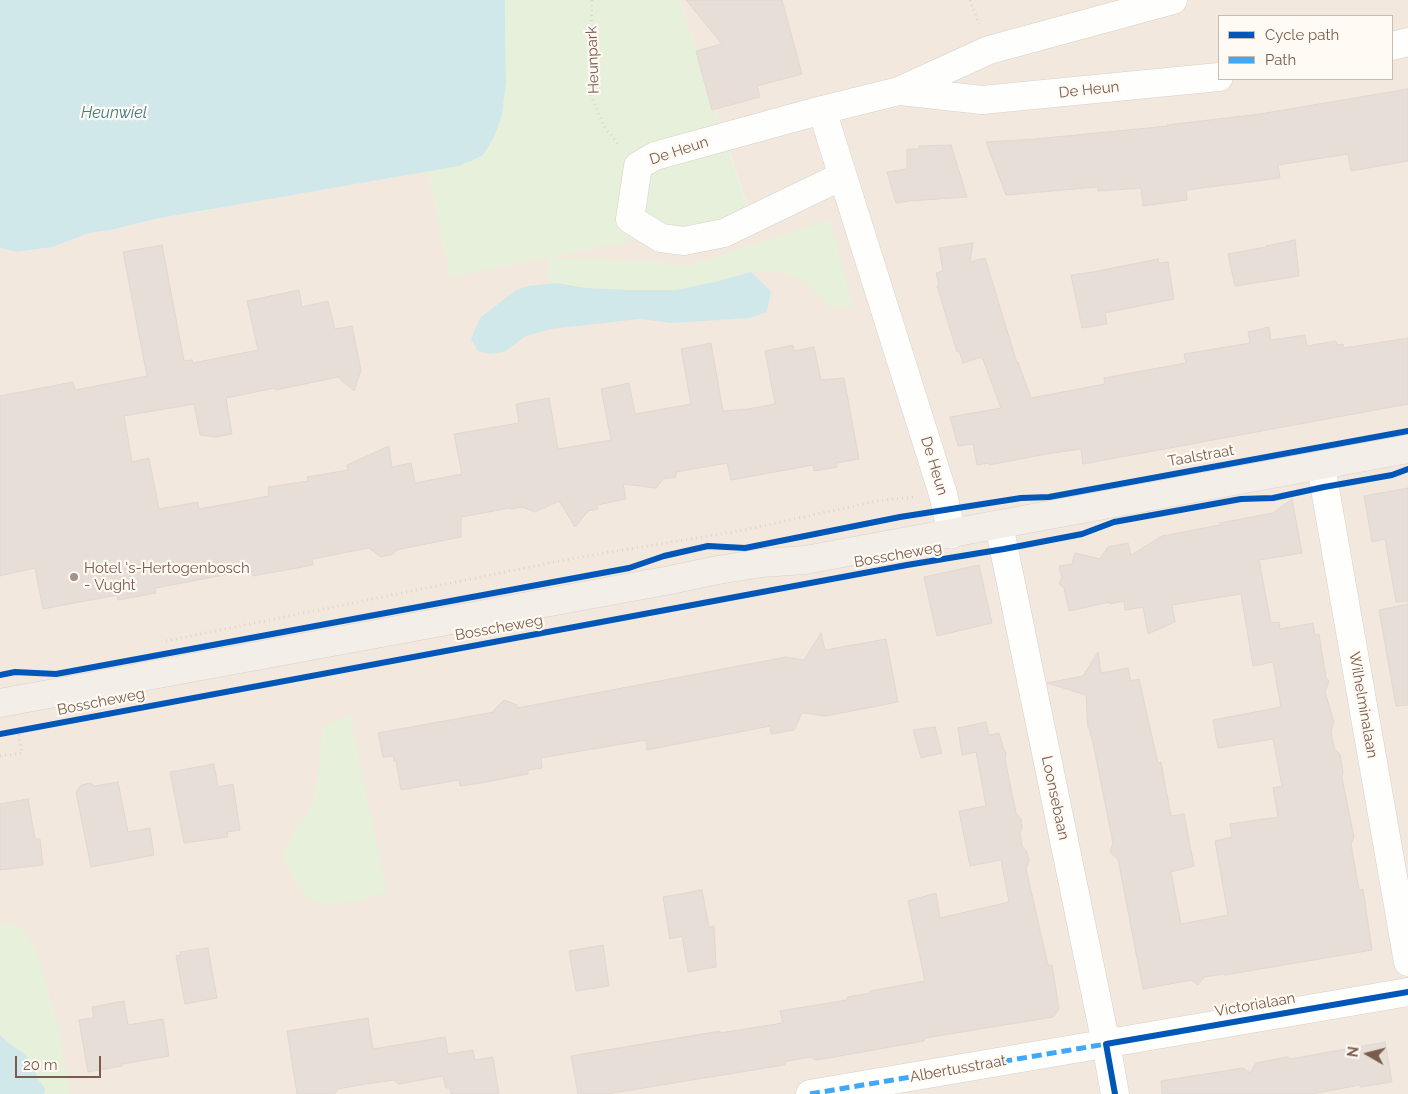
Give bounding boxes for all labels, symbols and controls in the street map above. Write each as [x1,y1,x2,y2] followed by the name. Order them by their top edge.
[1218,15,1393,80] legend
[583,26,603,94] street label: Heunpark
[1265,26,1339,44] text: Cycle path
[1265,51,1296,69] text: Path
[1058,78,1120,102] street label: De Heun
[81,103,147,123] water label: Heunwiel
[647,133,711,169] street label: De Heun
[917,434,951,498] street label: De Heun
[1167,441,1235,471] street label: Taalstraat
[853,538,943,572] street label: Bosscheweg
[84,559,250,594] place label: Hotel 's-Hertogenbosch - Vught
[68,571,80,583] marker: Hotel 's-Hertogenbosch - Vught
[454,611,544,645] street label: Bosscheweg
[1345,650,1381,760] street label: Wilhelminalaan
[56,685,146,719] street label: Bosscheweg
[1037,754,1073,842] street label: Loonsebaan
[1213,989,1297,1021] street label: Victorialaan
[1343,1029,1393,1079] north arrow
[18,1046,104,1078] scale bar
[1344,1046,1362,1058] text: N
[908,1052,1008,1086] street label: Albertusstraat
[23,1056,58,1074] text: 20 m

